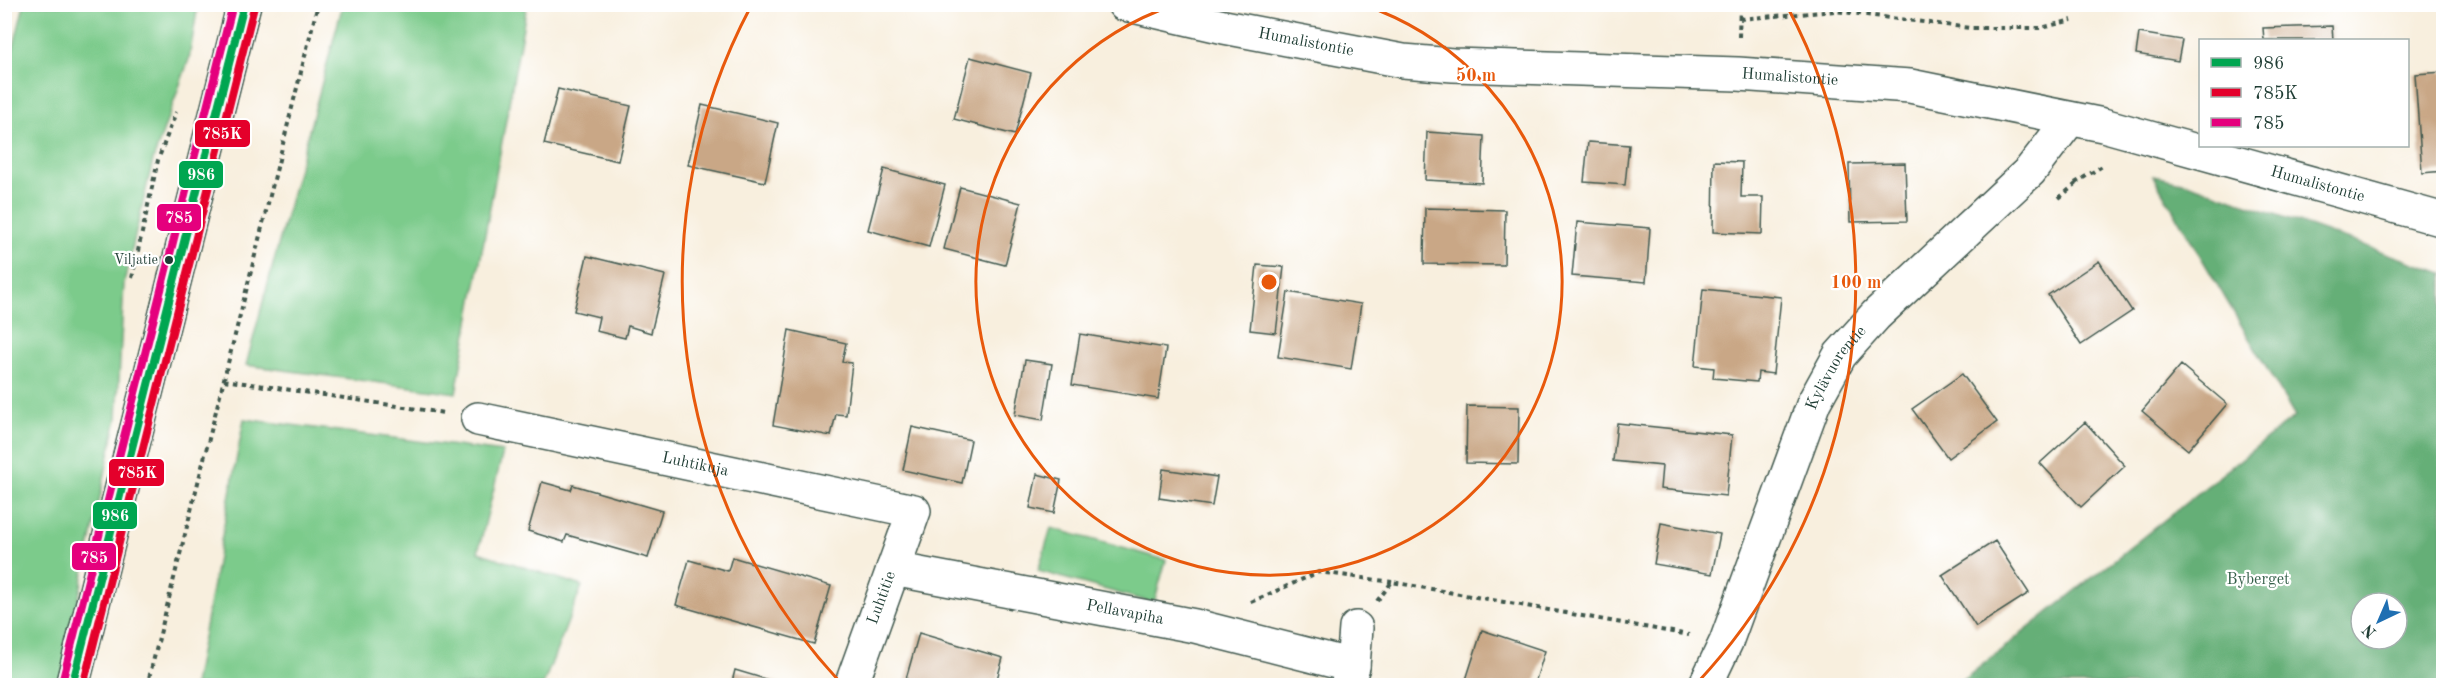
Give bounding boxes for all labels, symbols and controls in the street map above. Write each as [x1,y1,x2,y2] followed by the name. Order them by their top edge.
[1257,26,1355,59] street label: Humalistontie
[2199,39,2409,147] legend
[2253,55,2284,73] text: 986
[1741,66,1839,89] street label: Humalistontie
[1456,67,1496,85] text: 50 m
[2253,85,2298,103] text: 785K
[2253,115,2284,133] text: 785
[194,119,251,148] line badge: 785K
[202,127,242,143] text: 785K
[178,160,224,189] line badge: 986
[2269,164,2366,205] street label: Humalistontie
[187,168,215,184] text: 986
[156,203,202,232] line badge: 785
[165,211,193,227] text: 785
[114,253,158,267] place label: Viljatie
[163,254,175,266] marker: Viljatie
[1259,272,1279,292] centre of rings
[1831,274,1881,292] text: 100 m
[1804,323,1870,412] street label: Kylävuorentie
[660,450,730,480] street label: Luhtikuja
[108,458,165,487] line badge: 785K
[117,466,157,482] text: 785K
[92,501,138,530] line badge: 986
[101,509,129,525] text: 986
[71,542,117,571] line badge: 785
[80,551,108,567] text: 785
[865,569,899,627] street label: Luhtitie
[2226,572,2290,588] park label: Byberget
[2349,591,2409,651] north arrow
[1085,598,1165,628] street label: Pellavapiha
[2359,620,2380,640] text: N

